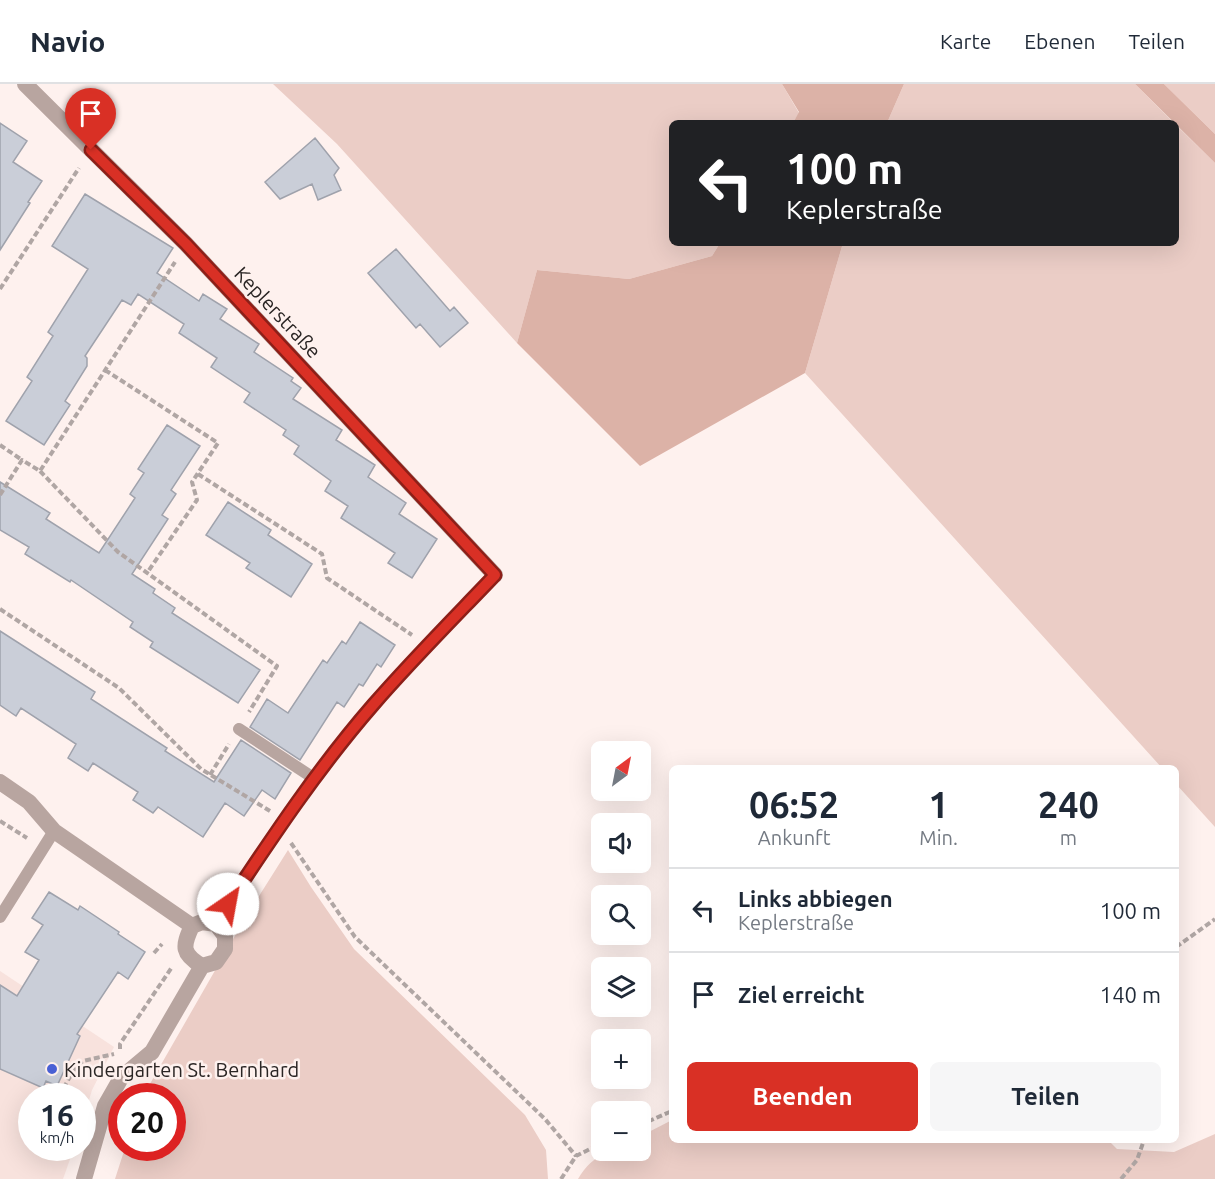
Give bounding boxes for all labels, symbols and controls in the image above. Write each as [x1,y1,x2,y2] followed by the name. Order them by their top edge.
[30,26,105,57] text: Navio
[940,29,991,53] text: Karte
[1024,29,1096,53] text: Ebenen
[1129,29,1185,53] text: Teilen
[65,88,116,150] pin
[74,97,107,130] icon: arrive
[687,144,765,222] icon: left
[786,145,903,192] text: 100 m
[786,194,943,224] text: Keplerstraße
[230,262,326,362] street label: Keplerstraße
[591,741,651,801] north arrow
[591,741,651,1161] map controls
[749,784,839,825] text: 06:52
[928,784,949,825] text: 1
[1038,784,1099,825] text: 240
[591,813,651,873] button: sound
[758,826,831,849] text: Ankunft
[919,826,958,849] text: Min.
[1060,826,1077,849] text: m
[196,872,260,936] position arrow
[591,885,651,945] button: search
[738,886,893,911] text: Links abbiegen
[687,894,720,927] icon: left
[1100,898,1161,923] text: 100 m
[738,911,854,934] text: Keplerstraße
[591,957,651,1017] button: layers
[687,978,720,1011] icon: arrive
[738,982,865,1007] text: Ziel erreicht
[1100,982,1161,1007] text: 140 m
[591,1029,651,1089] button: +
[64,1058,299,1081] place label: Kindergarten St. Bernhard
[45,1062,59,1076] marker: Kindergarten St. Bernhard
[687,1062,918,1131] button: Beenden
[930,1062,1161,1131] button: Teilen
[108,1083,186,1161] speed limit sign: 20
[40,1098,74,1132] text: 16
[591,1101,651,1161] button: −
[40,1129,74,1146] text: km/h

